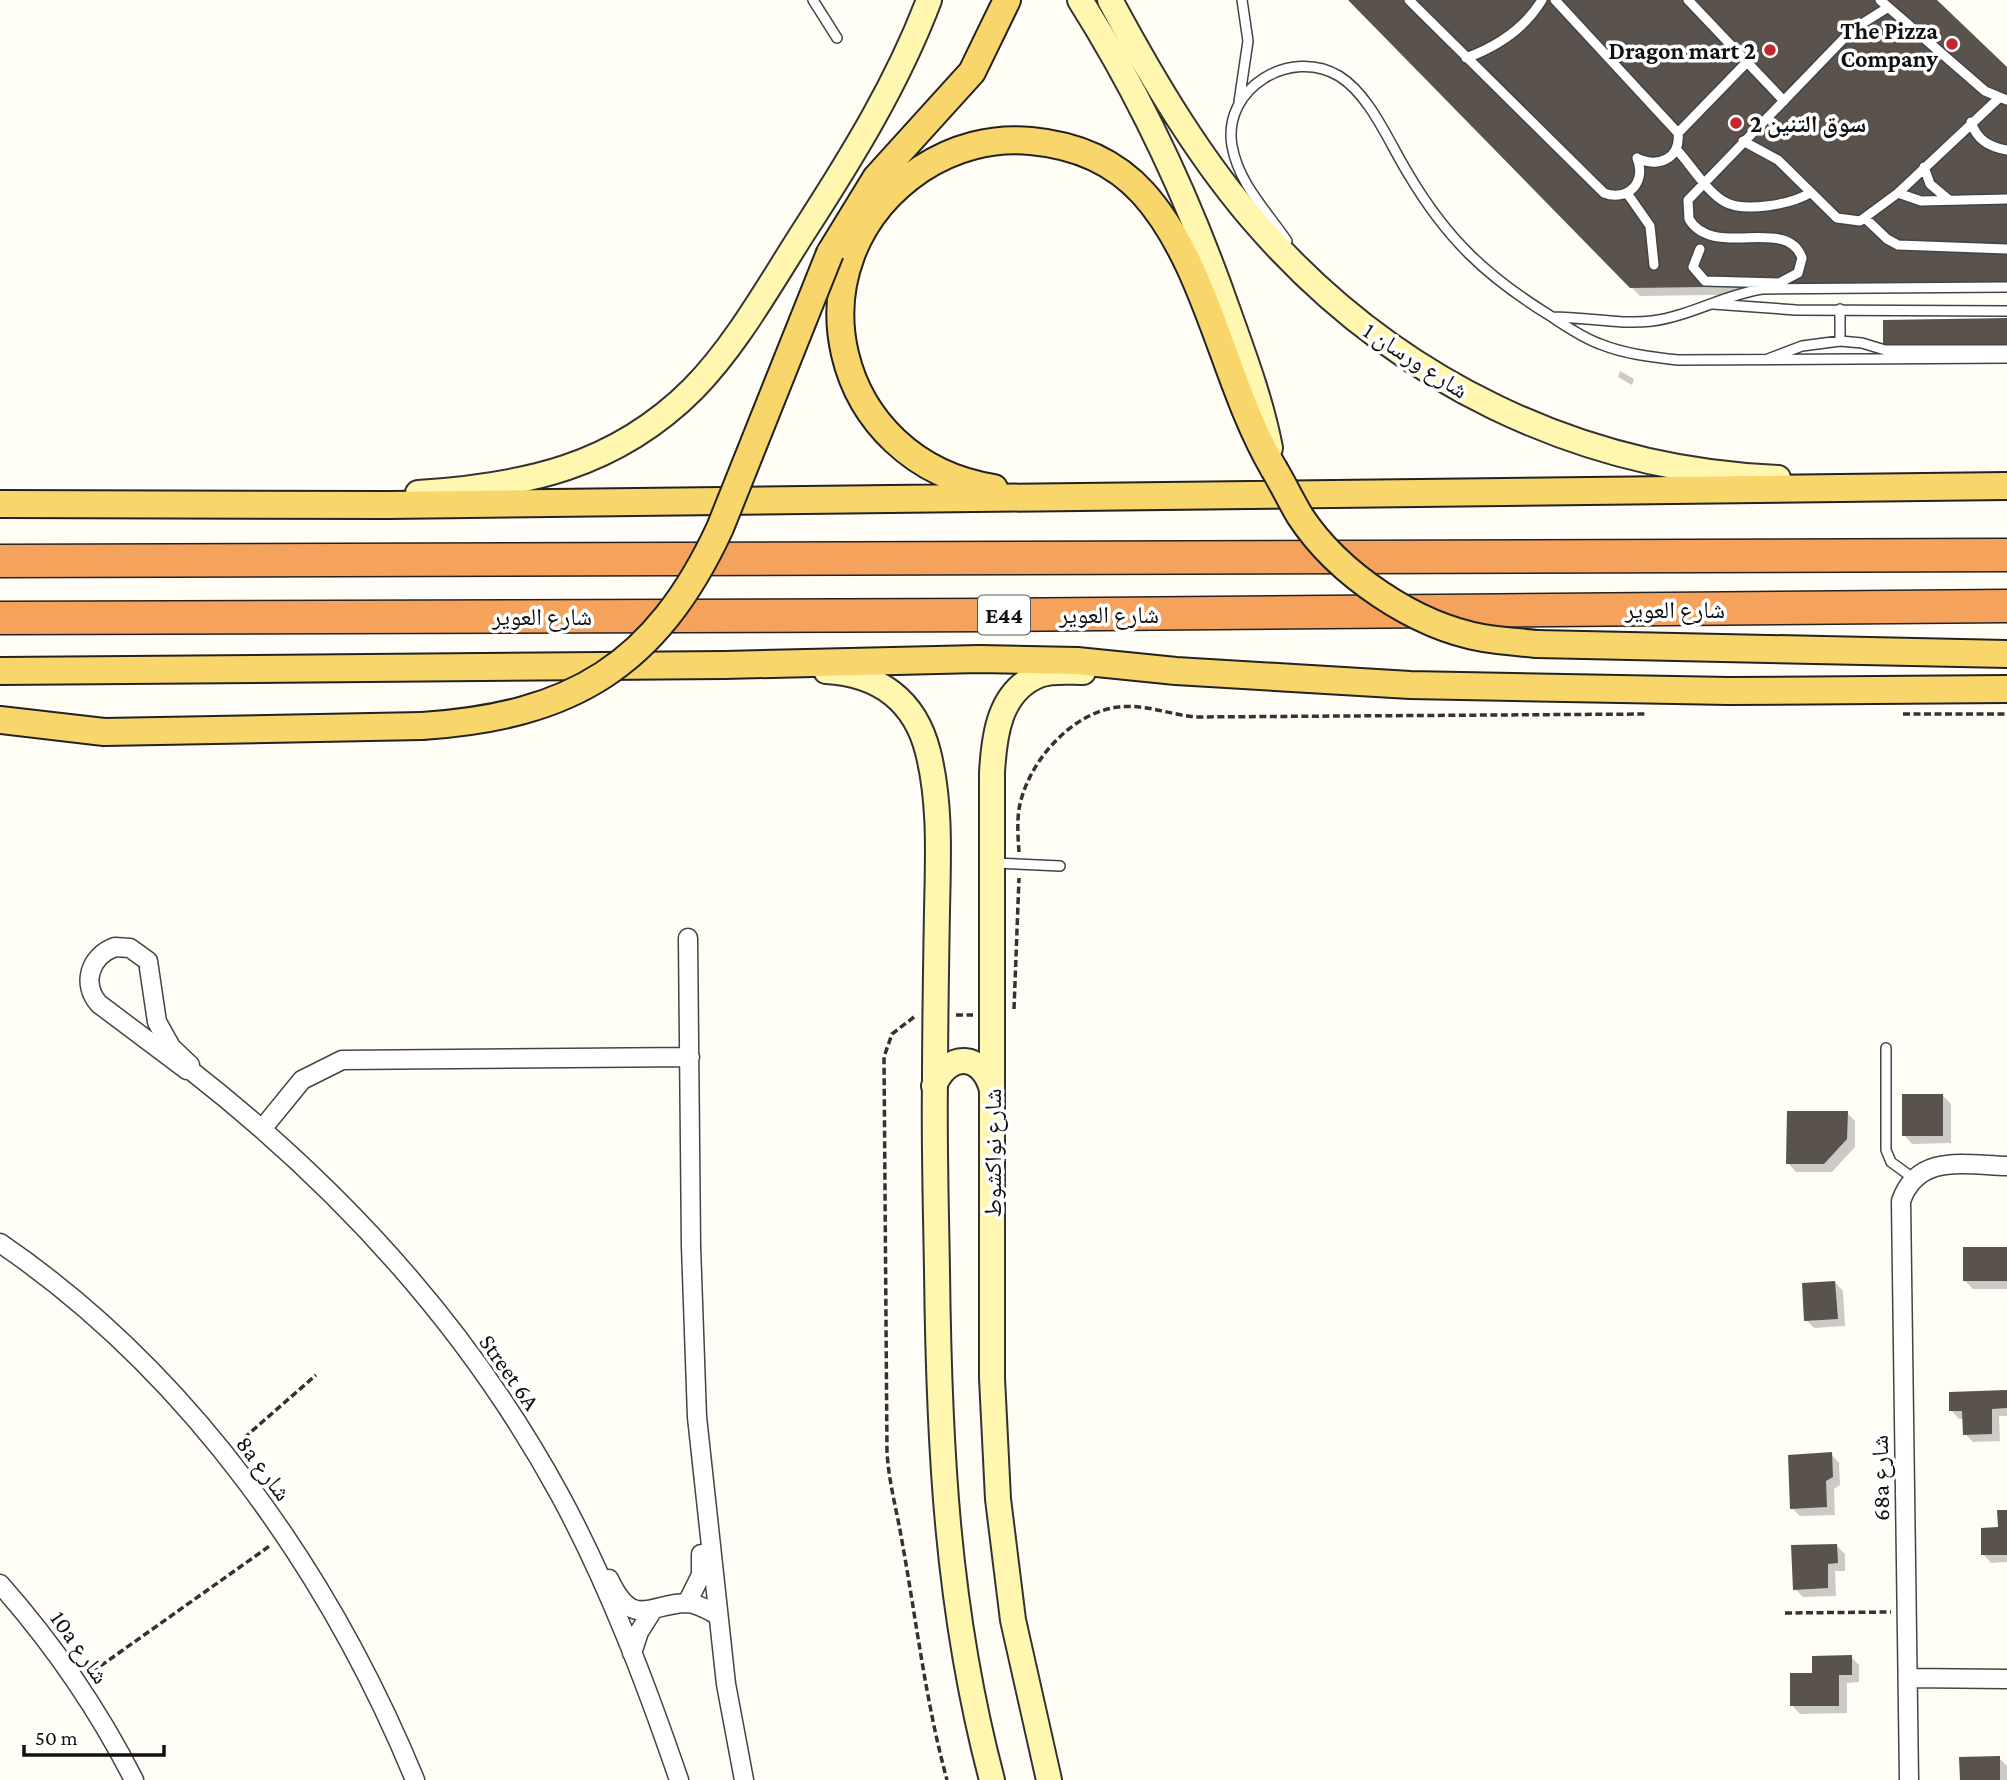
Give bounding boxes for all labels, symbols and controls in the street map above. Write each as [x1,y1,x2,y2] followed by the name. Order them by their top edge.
[1840,17,1938,72] place label: The Pizza Company
[1944,36,1960,52] marker: The Pizza Company
[1609,37,1756,64] place label: Dragon mart 2
[1762,42,1778,58] marker: Dragon mart 2
[1750,110,1866,138] place label: سوق التنين 2
[1728,115,1744,131] marker: سوق التنين 2
[1358,316,1473,405] street label: شارع ورسان 1
[978,596,1030,635] road number: E44
[1624,596,1725,625] street label: شارع العوير
[1058,601,1159,630] street label: شارع العوير
[491,603,592,632] street label: شارع العوير
[979,1088,1008,1218] street label: شارع نواكشوط
[474,1329,546,1415] street label: Street 6A
[229,1430,297,1507] street label: 8a شارع
[1866,1435,1896,1521] street label: 68a شارع
[44,1605,115,1690] street label: 10a شارع
[24,1714,164,1758] scale bar
[35,1726,78,1750] text: 50 m

